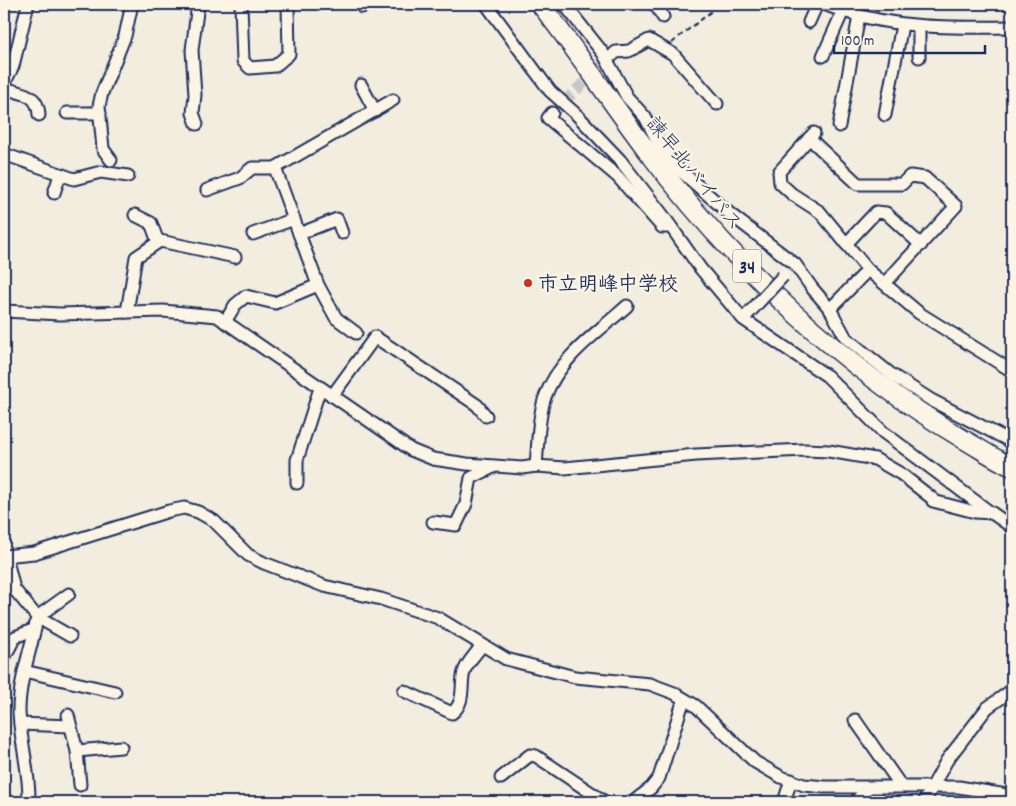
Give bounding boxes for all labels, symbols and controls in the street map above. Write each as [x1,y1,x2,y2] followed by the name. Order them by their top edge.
[834,22,985,54] scale bar
[841,31,874,53] text: 100 m
[638,112,747,238] street label: 諫早北バイパス
[733,250,761,282] road number: 34
[538,272,678,300] place label: 市立明峰中学校
[522,277,534,289] marker: 市立明峰中学校

